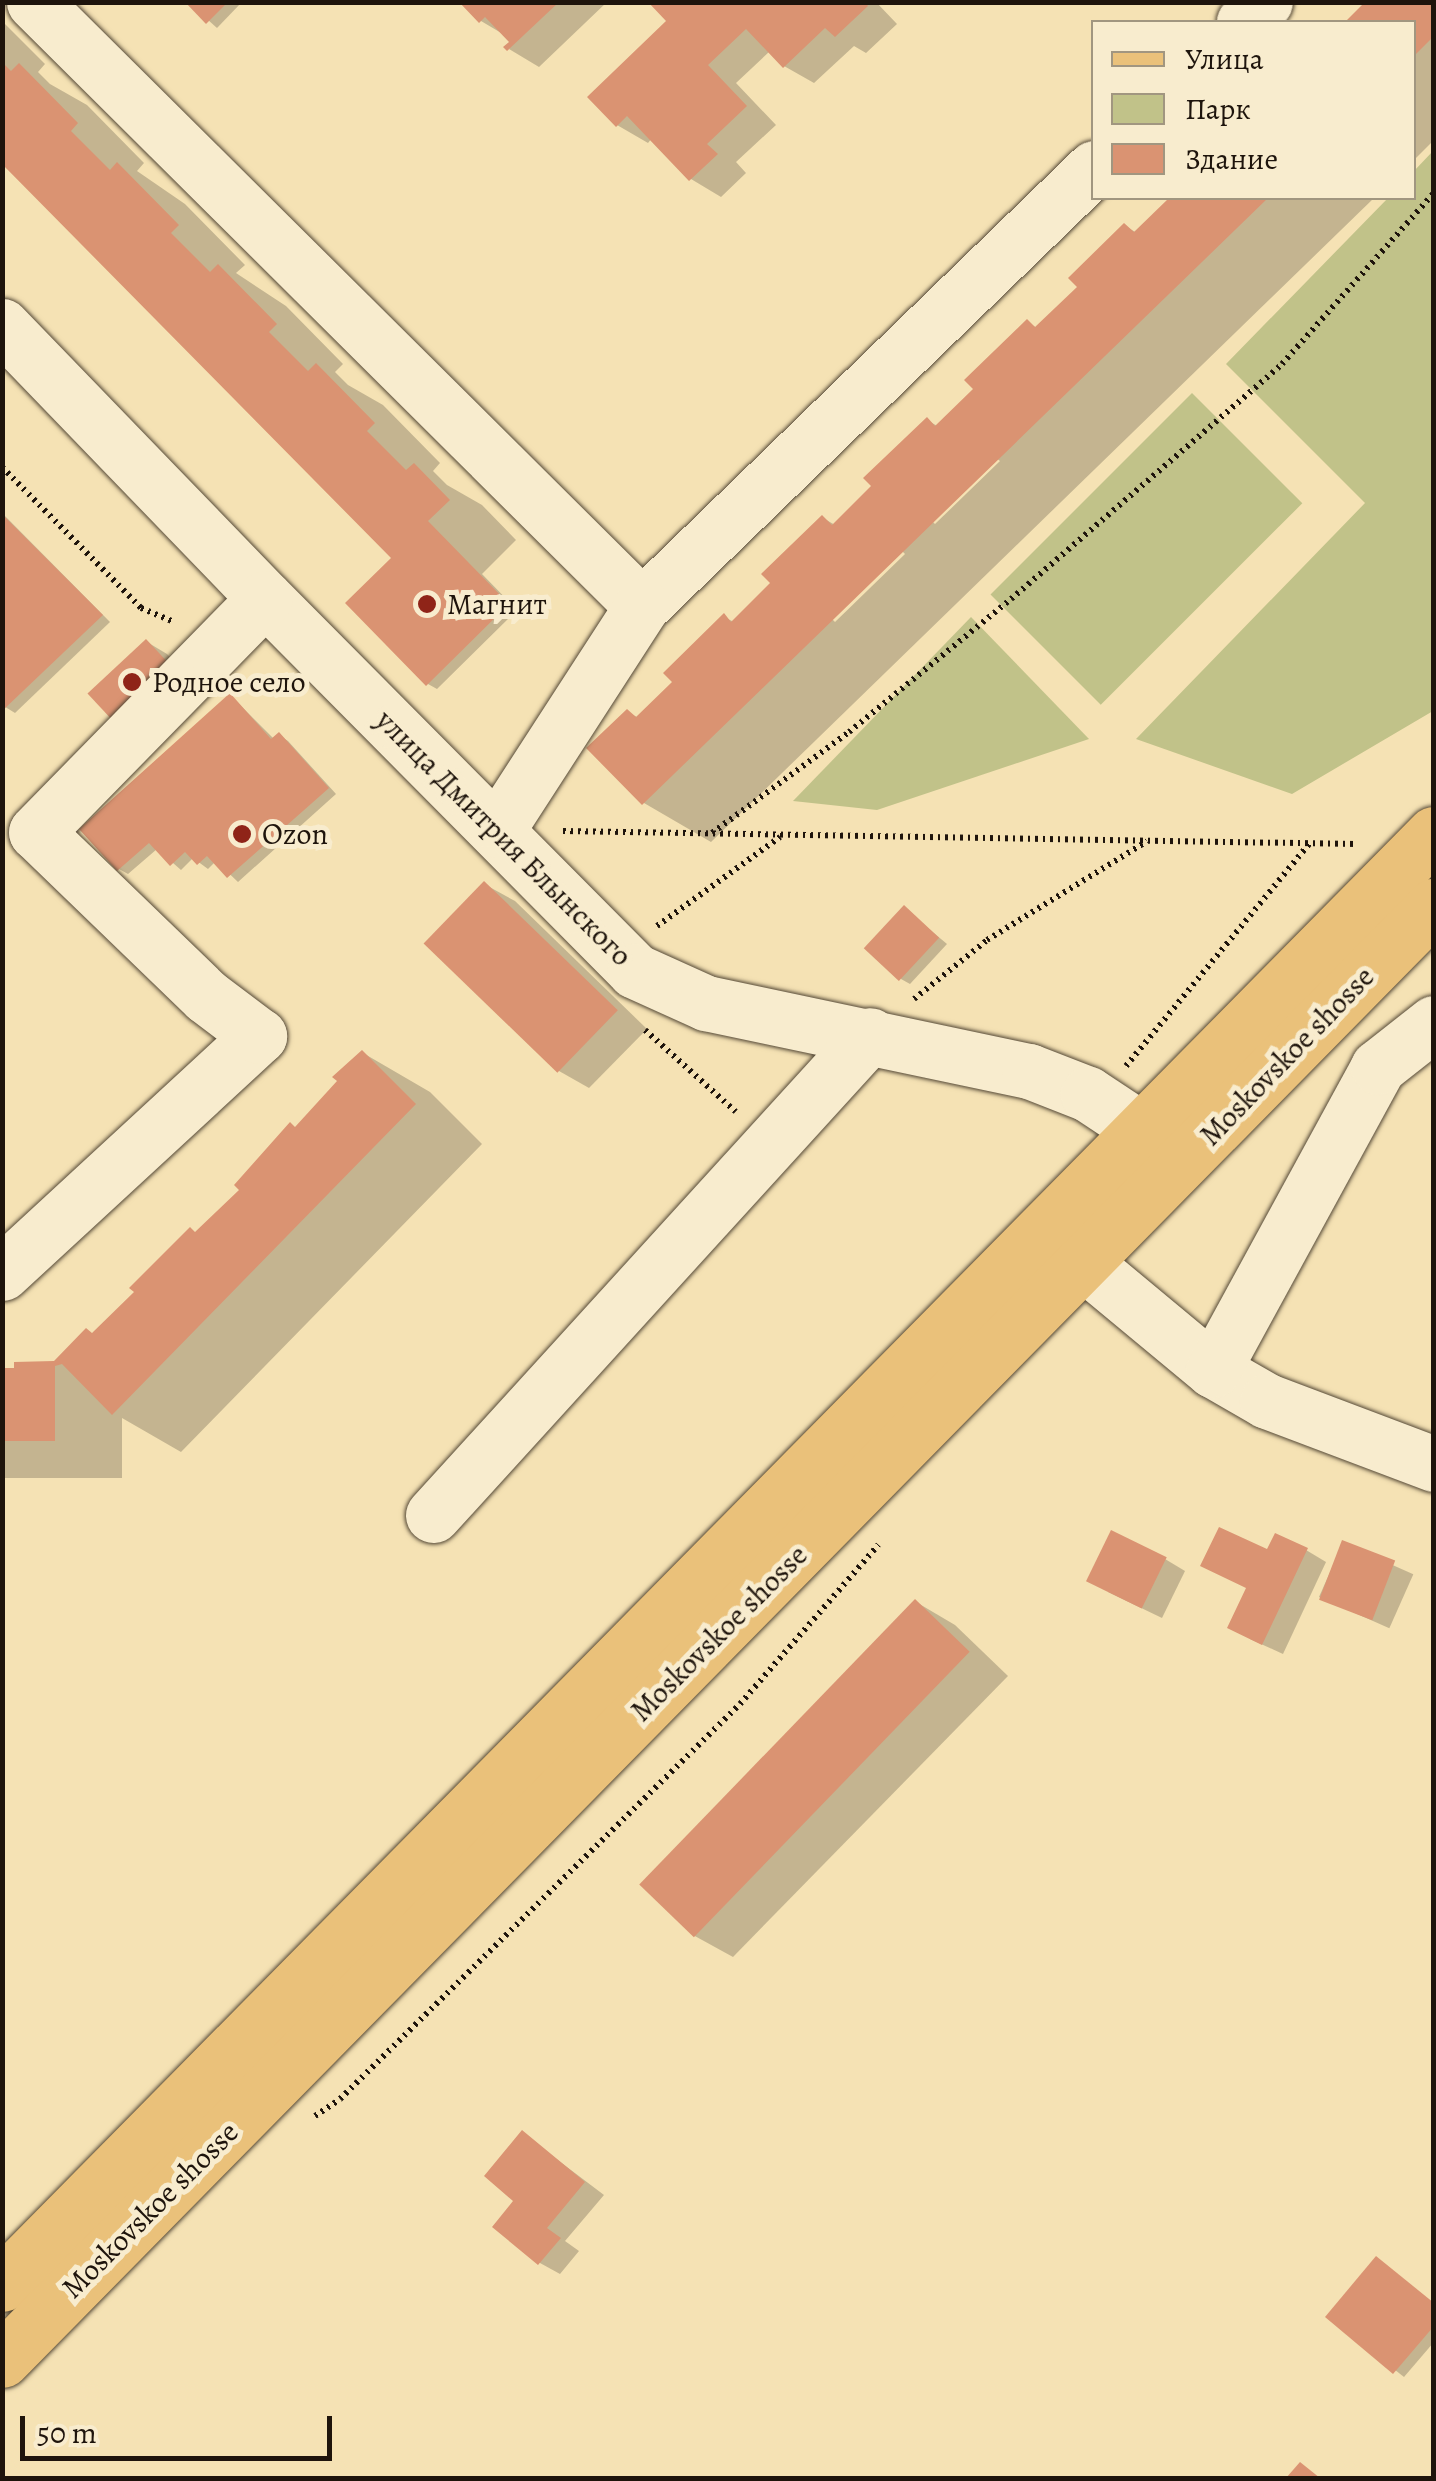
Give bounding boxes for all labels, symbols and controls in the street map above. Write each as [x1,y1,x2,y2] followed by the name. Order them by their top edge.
[1091,20,1416,200] legend
[1185,39,1264,79] text: Улица
[1185,89,1251,129] text: Парк
[1185,139,1278,179] text: Здание
[447,586,547,622] place label: Магнит
[416,593,438,615] marker: Магнит
[152,664,306,700] place label: Родное село
[121,671,143,693] marker: Родное село
[368,702,640,974] street label: улица Дмитрия Блынского
[262,816,328,852] place label: Ozon
[231,823,253,845] marker: Ozon
[1192,959,1382,1153] street label: Moskovskoe shosse
[623,1537,815,1729] street label: Moskovskoe shosse
[54,2114,246,2306] street label: Moskovskoe shosse
[25,2396,338,2458] scale bar
[37,2413,97,2453] text: 50 m

